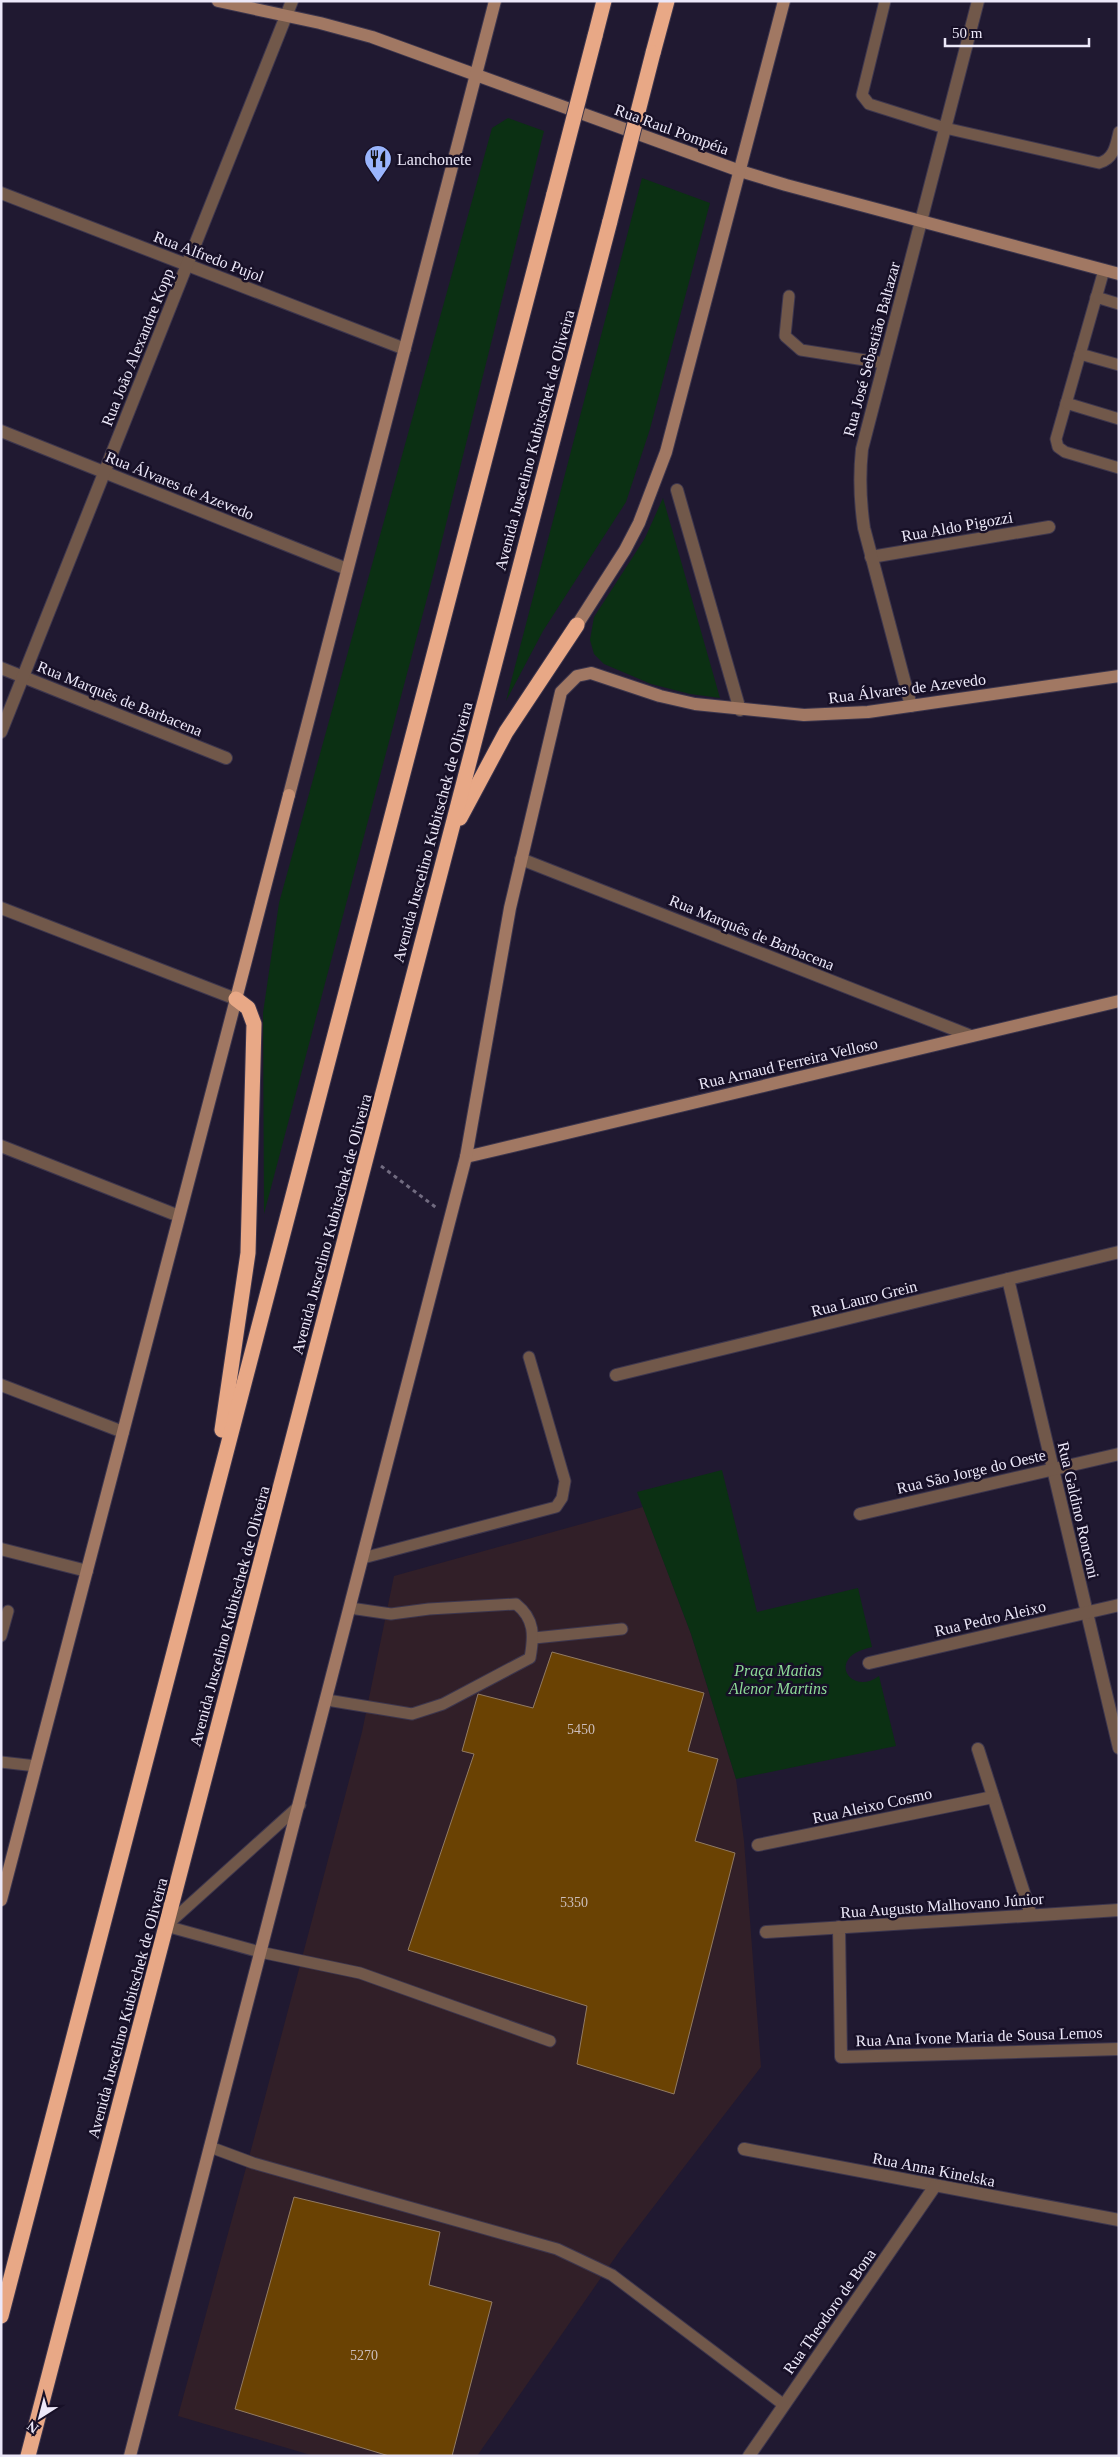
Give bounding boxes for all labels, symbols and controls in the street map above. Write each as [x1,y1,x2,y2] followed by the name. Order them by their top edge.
[945,15,1089,47] scale bar
[952,25,983,41] text: 50 m
[612,101,731,159] street label: Rua Raul Pompéia
[363,144,393,183] restaurant icon: Lanchonete
[397,151,472,168] place label: Lanchonete
[151,228,267,286] street label: Rua Alfredo Pujol
[840,259,903,438] street label: Rua José Sebastião Baltazar
[98,266,178,429] street label: Rua João Alexandre Kopp
[491,308,578,572] street label: Avenida Juscelino Kubitschek de Oliveira
[103,447,257,523] street label: Rua Álvares de Azevedo
[900,508,1015,546] street label: Rua Aldo Pigozzi
[34,658,205,740] street label: Rua Marquês de Barbacena
[827,669,987,707] street label: Rua Álvares de Azevedo
[389,700,476,964] street label: Avenida Juscelino Kubitschek de Oliveira
[666,892,837,974] street label: Rua Marquês de Barbacena
[697,1035,879,1092] street label: Rua Arnaud Ferreira Velloso
[288,1092,375,1356] street label: Avenida Juscelino Kubitschek de Oliveira
[809,1277,919,1320] street label: Rua Lauro Grein
[1055,1440,1103,1581] street label: Rua Galdino Ronconi
[895,1446,1048,1498] street label: Rua São Jorge do Oeste
[186,1484,273,1748] street label: Avenida Juscelino Kubitschek de Oliveira
[933,1597,1047,1640] street label: Rua Pedro Aleixo
[728,1662,827,1697] park label: Praça Matias Alenor Martins
[567,1722,595,1737] house number: 5450
[811,1785,933,1826] street label: Rua Aleixo Cosmo
[84,1876,171,2140] street label: Avenida Juscelino Kubitschek de Oliveira
[840,1890,1045,1922] street label: Rua Augusto Malhovano Júnior
[560,1895,588,1910] house number: 5350
[855,2024,1103,2049] street label: Rua Ana Ivone Maria de Sousa Lemos
[871,2149,997,2190] street label: Rua Anna Kinelska
[780,2246,879,2377] street label: Rua Theodoro de Bona
[350,2348,378,2363] house number: 5270
[15,2392,65,2442] north arrow
[24,2418,41,2436] text: N

